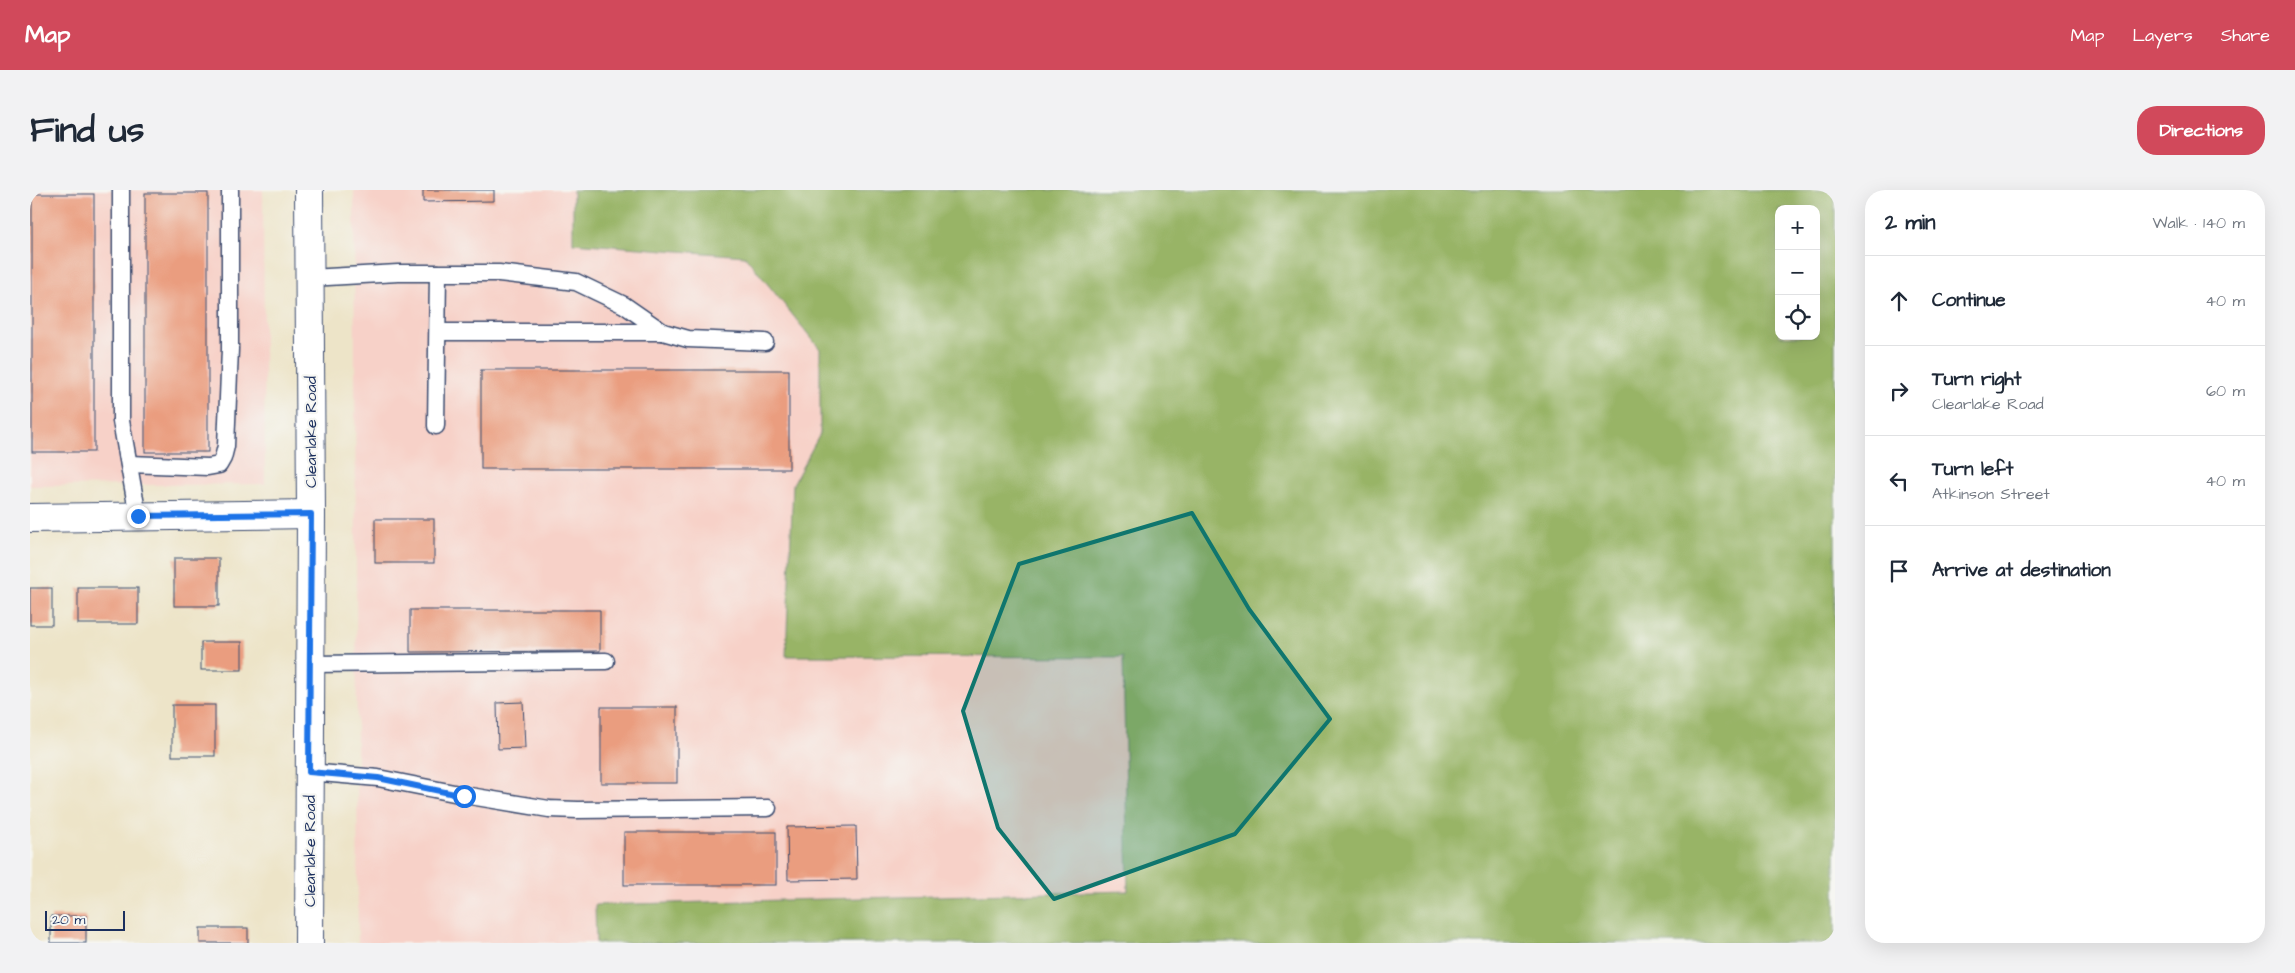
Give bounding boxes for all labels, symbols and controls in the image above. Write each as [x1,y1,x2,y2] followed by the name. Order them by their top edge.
[25,18,70,52] text: Map
[2070,23,2104,48] text: Map
[2132,23,2193,48] text: Layers
[2221,23,2270,48] text: Share
[30,106,144,155] text: Find us
[2137,106,2265,155] button: Directions
[1775,205,1820,340] map controls
[1775,205,1820,250] button: +
[1885,208,1935,237] text: 2 min
[2153,212,2245,234] text: Walk · 140 m
[1775,250,1820,295] button: −
[1885,287,1913,315] icon: ahead
[1932,287,2006,314] text: Continue
[2205,290,2245,312] text: 40 m
[1775,295,1820,340] button: locate
[1932,366,2021,393] text: Turn right
[300,376,322,488] street label: Clearlake Road
[1885,377,1913,405] icon: right
[2206,380,2245,402] text: 60 m
[1932,393,2044,415] text: Clearlake Road
[1932,456,2013,483] text: Turn left
[1885,467,1913,495] icon: left
[2205,470,2245,492] text: 40 m
[1932,483,2050,505] text: Atkinson Street
[127,505,150,528] route end
[1885,557,1913,585] icon: arrive
[1932,557,2111,584] text: Arrive at destination
[453,785,476,808] route start
[299,795,321,907] street label: Clearlake Road
[45,908,125,931] scale bar
[52,910,85,930] text: 20 m

